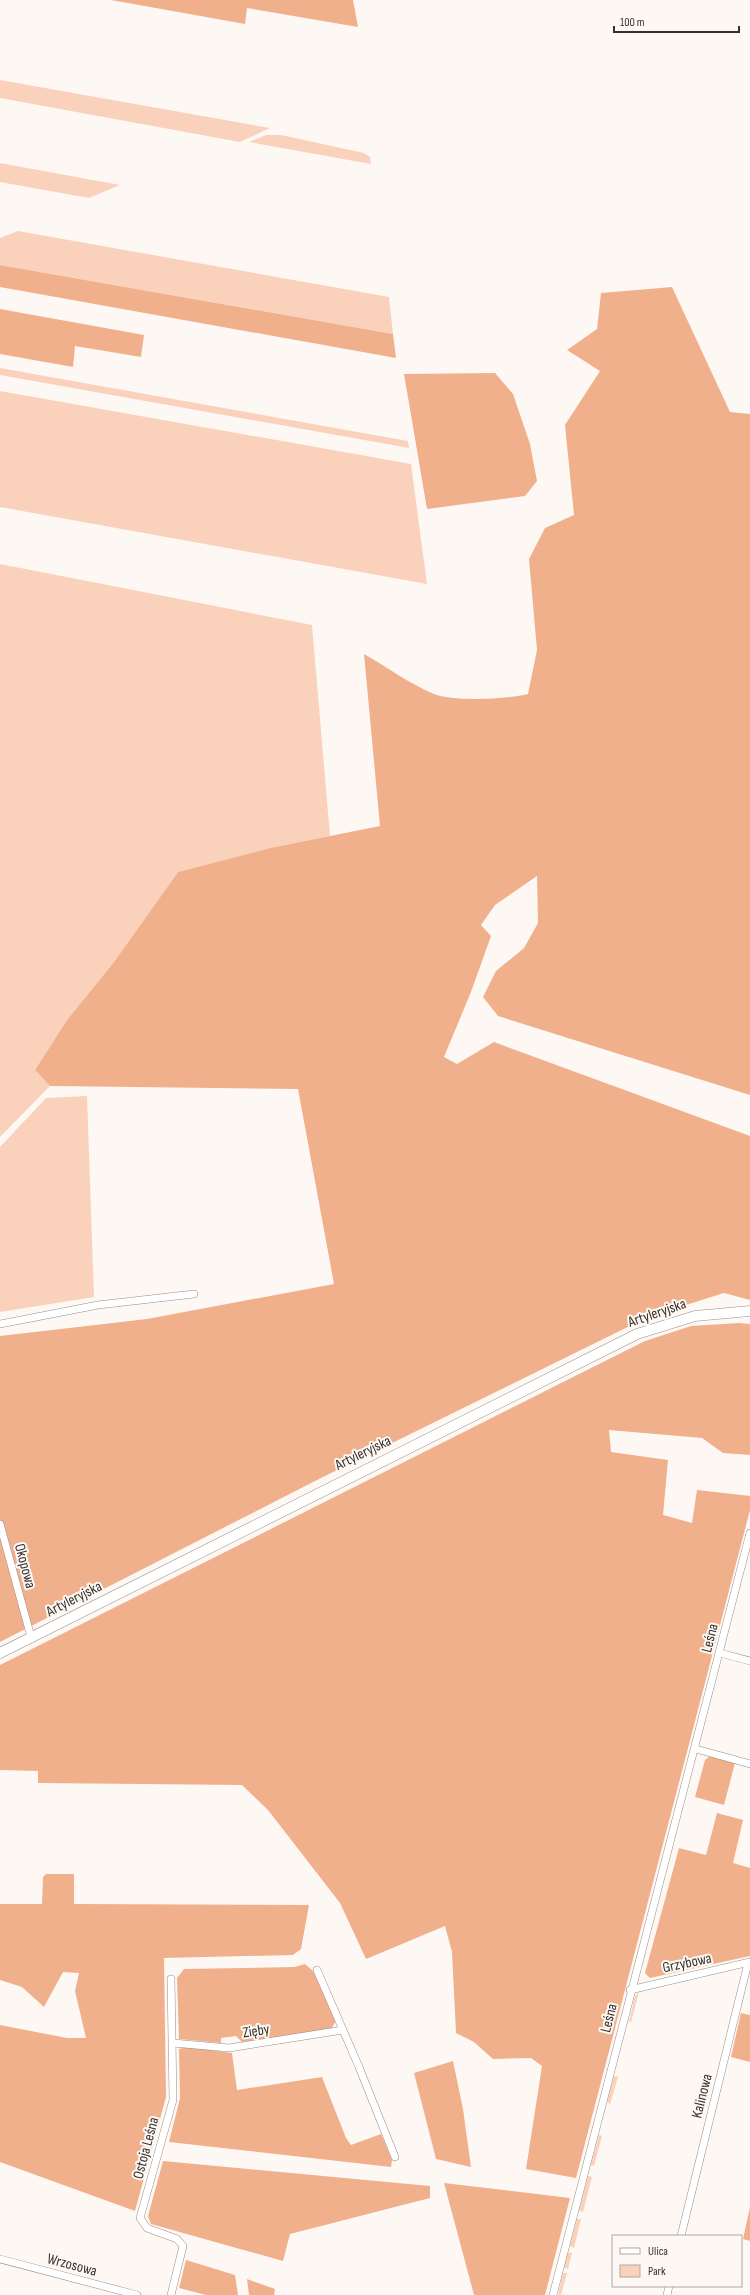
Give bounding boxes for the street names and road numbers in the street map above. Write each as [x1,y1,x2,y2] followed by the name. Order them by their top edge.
[624,1294,689,1332] street label: Artyleryjska
[331,1431,394,1475] street label: Artyleryjska
[10,1542,40,1591] street label: Okopowa
[42,1577,105,1622] street label: Artyleryjska
[697,1621,723,1654] street label: Leśna
[661,1949,713,1977] street label: Grzybowa
[596,2001,622,2034] street label: Leśna
[241,2019,271,2042] street label: Zięby
[687,2072,717,2120] street label: Kalinowa
[129,2115,163,2181] street label: Ostoja Leśna
[45,2249,99,2281] street label: Wrzosowa

